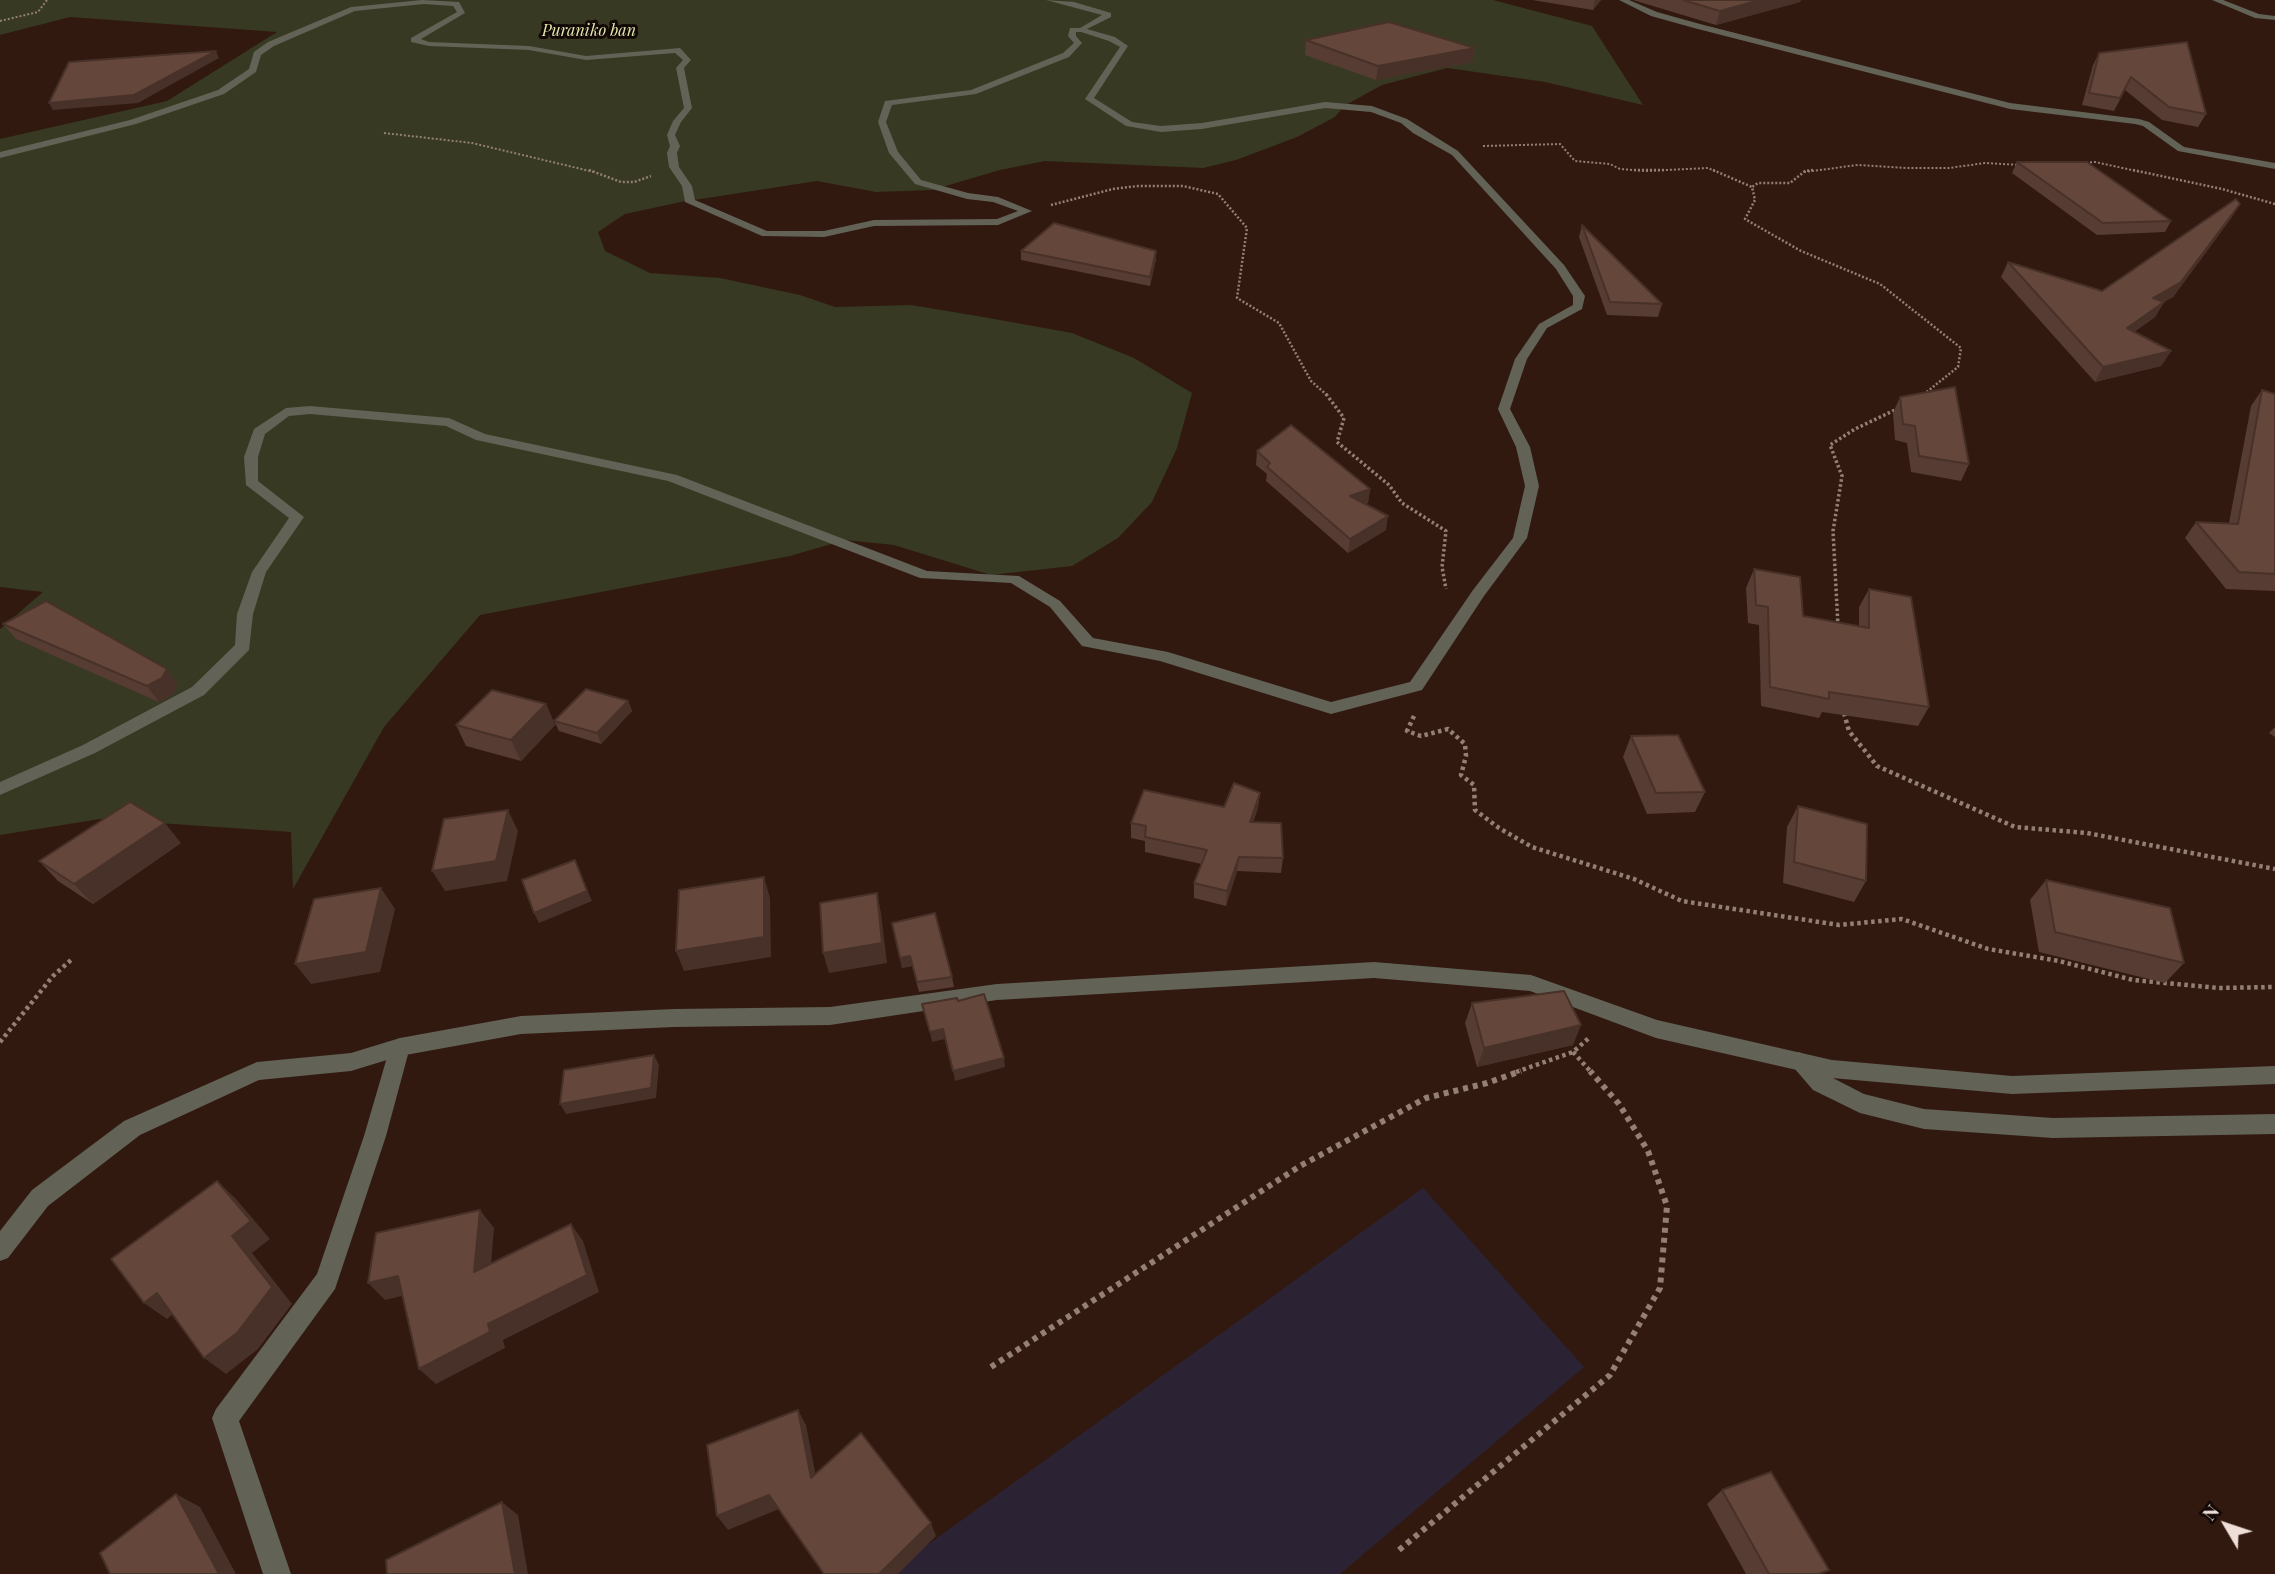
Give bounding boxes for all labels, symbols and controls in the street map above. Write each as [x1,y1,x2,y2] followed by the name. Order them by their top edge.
[542,21,636,41] park label: Puraniko ban
[2191,1490,2261,1560] north arrow
[2195,1498,2224,1525] text: N

